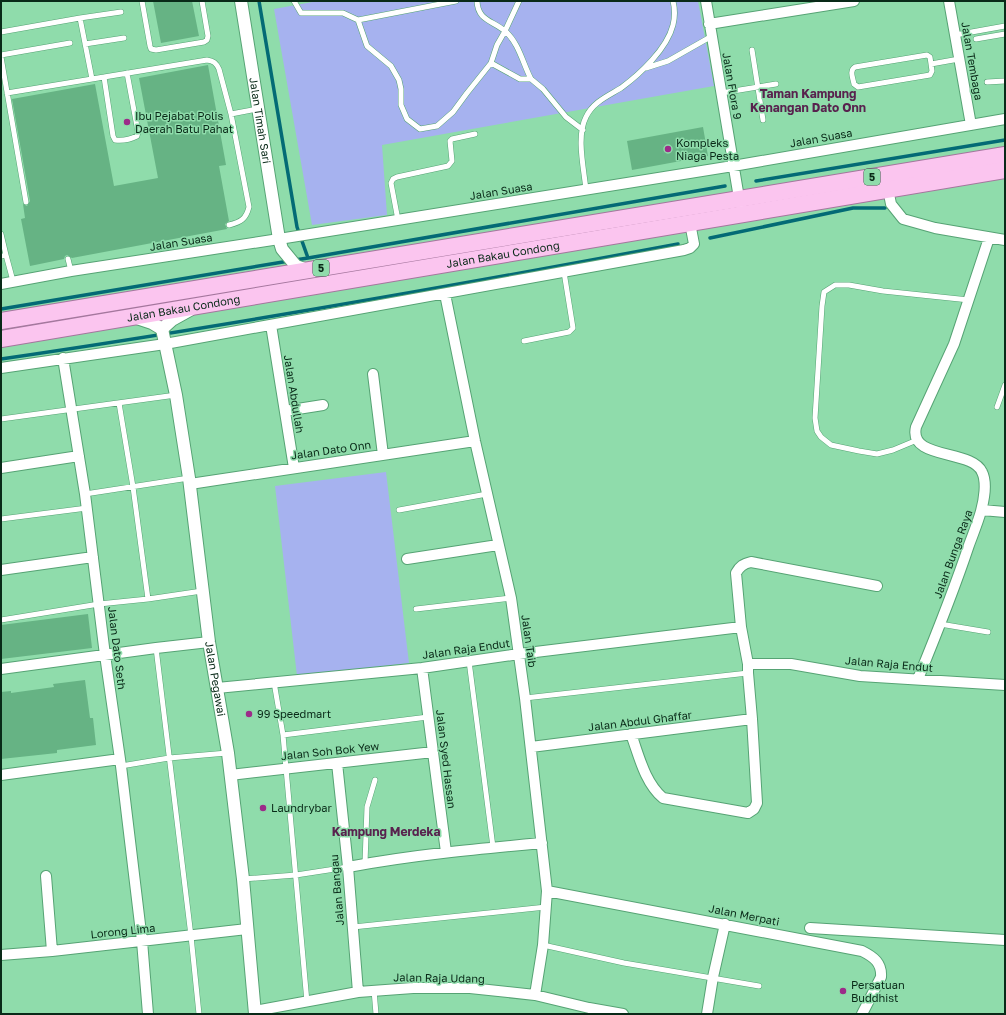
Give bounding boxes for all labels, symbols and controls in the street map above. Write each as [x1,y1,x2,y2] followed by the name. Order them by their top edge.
[959,21,986,101] street label: Jalan Tembaga
[720,51,745,120] street label: Jalan Flora 9
[247,76,274,165] street label: Jalan Timah Sari
[750,86,866,115] district label: Taman Kampung Kenangan Dato Onn
[135,109,233,135] place label: Ibu Pejabat Polis Daerah Batu Pahat
[122,117,132,127] marker: Ibu Pejabat Polis Daerah Batu Pahat
[789,126,853,149] street label: Jalan Suasa
[676,136,739,162] place label: Kompleks Niaga Pesta
[663,144,673,154] marker: Kompleks Niaga Pesta
[864,169,880,185] road number: 5
[469,179,533,202] street label: Jalan Suasa
[149,230,213,253] street label: Jalan Suasa
[445,238,560,270] street label: Jalan Bakau Condong
[313,260,329,276] road number: 5
[126,292,241,324] street label: Jalan Bakau Condong
[282,354,307,434] street label: Jalan Abdullah
[290,437,372,462] street label: Jalan Dato Onn
[930,508,975,600] street label: Jalan Bunga Raya
[106,606,129,690] street label: Jalan Dato Seth
[519,614,540,668] street label: Jalan Taib
[421,636,511,661] street label: Jalan Raja Endut
[203,640,229,717] street label: Jalan Pegawai
[844,653,934,674] street label: Jalan Raja Endut
[257,707,331,720] place label: 99 Speedmart
[587,708,693,733] street label: Jalan Abdul Ghaffar
[244,709,254,719] marker: 99 Speedmart
[434,709,459,809] street label: Jalan Syed Hassan
[280,739,380,762] street label: Jalan Soh Bok Yew
[271,801,333,814] place label: Laundrybar
[258,803,268,813] marker: Laundrybar
[332,824,440,839] district label: Kampung Merdeka
[327,854,346,926] street label: Jalan Bangau
[708,901,781,928] street label: Jalan Merpati
[90,921,156,940] street label: Lorong Lima
[393,970,485,985] street label: Jalan Raja Udang
[851,978,905,1004] place label: Persatuan Buddhist
[838,986,848,996] marker: Persatuan Buddhist

